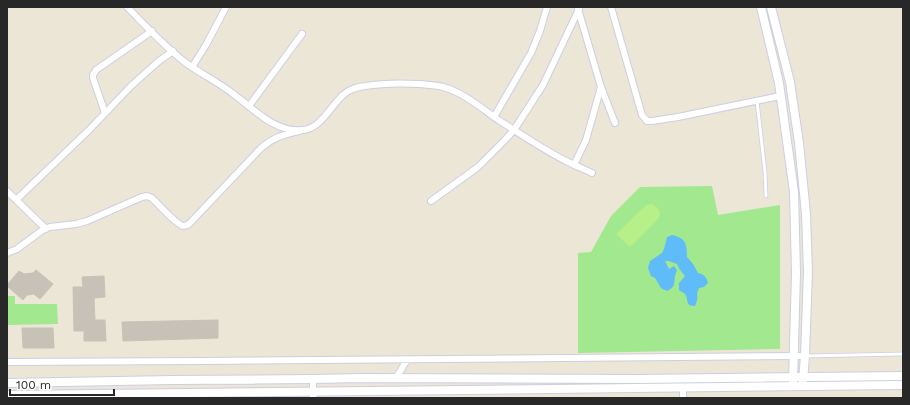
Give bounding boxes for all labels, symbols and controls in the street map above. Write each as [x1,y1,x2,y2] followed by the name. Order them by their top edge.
[10,371,114,397] scale bar
[16,378,51,392] text: 100 m

